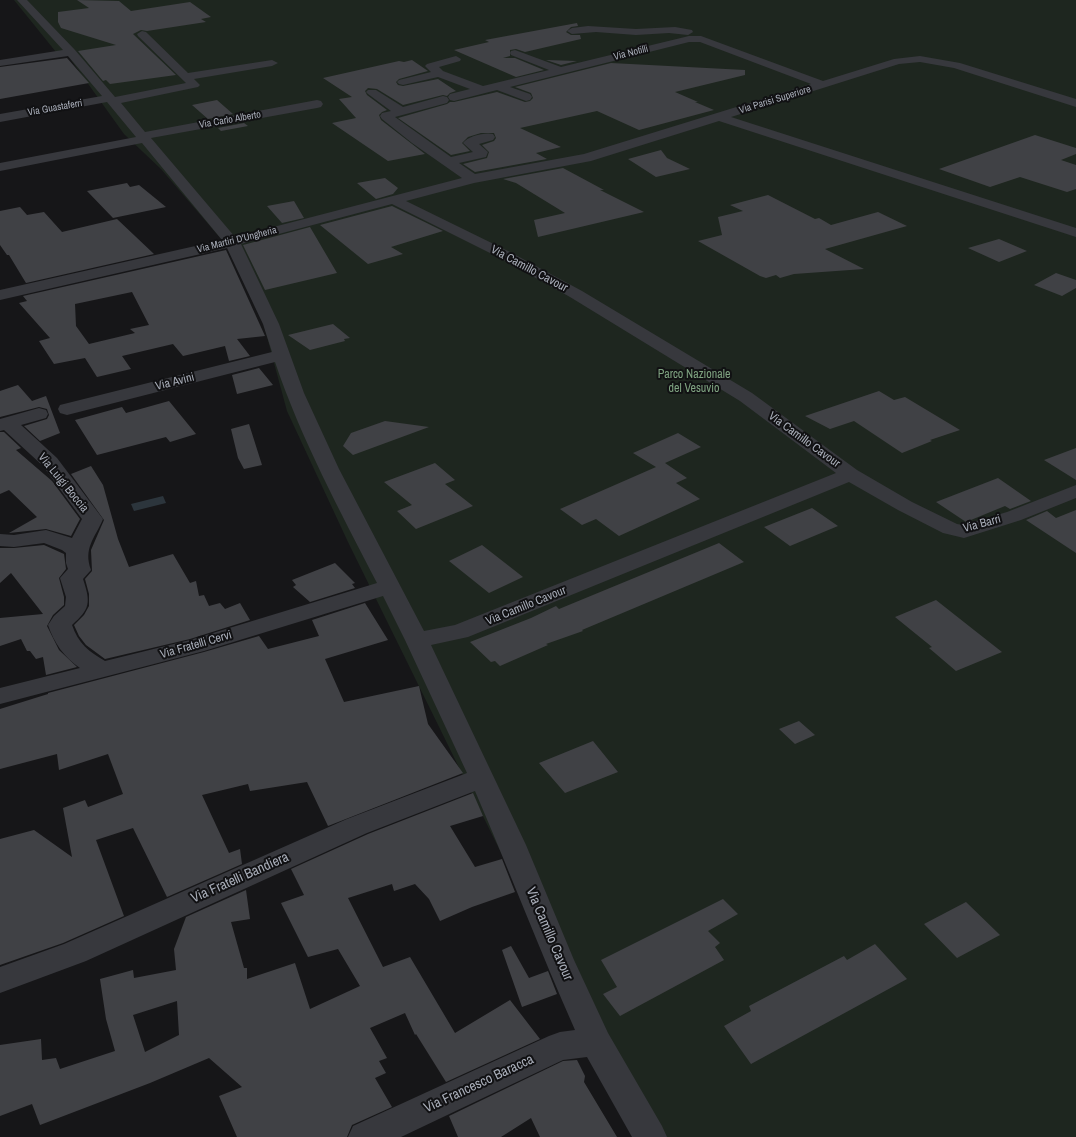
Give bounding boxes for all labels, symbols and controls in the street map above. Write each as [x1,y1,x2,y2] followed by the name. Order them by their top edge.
[612,43,650,63] street label: Via Notilli
[738,83,812,117] street label: Via Parisi Superiore
[27,97,83,119] street label: Via Guastaferri
[198,109,262,131] street label: Via Carlo Alberto
[196,224,278,256] street label: Via Martiri D'Ungheria
[488,243,570,295] street label: Via Camillo Cavour
[658,368,730,396] park label: Parco Nazionale del Vesuvio
[154,370,196,394] street label: Via Avini
[765,409,843,471] street label: Via Camillo Cavour
[35,450,91,516] street label: Via Luigi Boccia
[961,512,1003,536] street label: Via Barri
[484,583,568,629] street label: Via Camillo Cavour
[159,628,233,662] street label: Via Fratelli Cervi
[189,849,291,907] street label: Via Fratelli Bandiera
[522,885,576,983] street label: Via Camillo Cavour
[421,1051,537,1117] street label: Via Francesco Baracca

